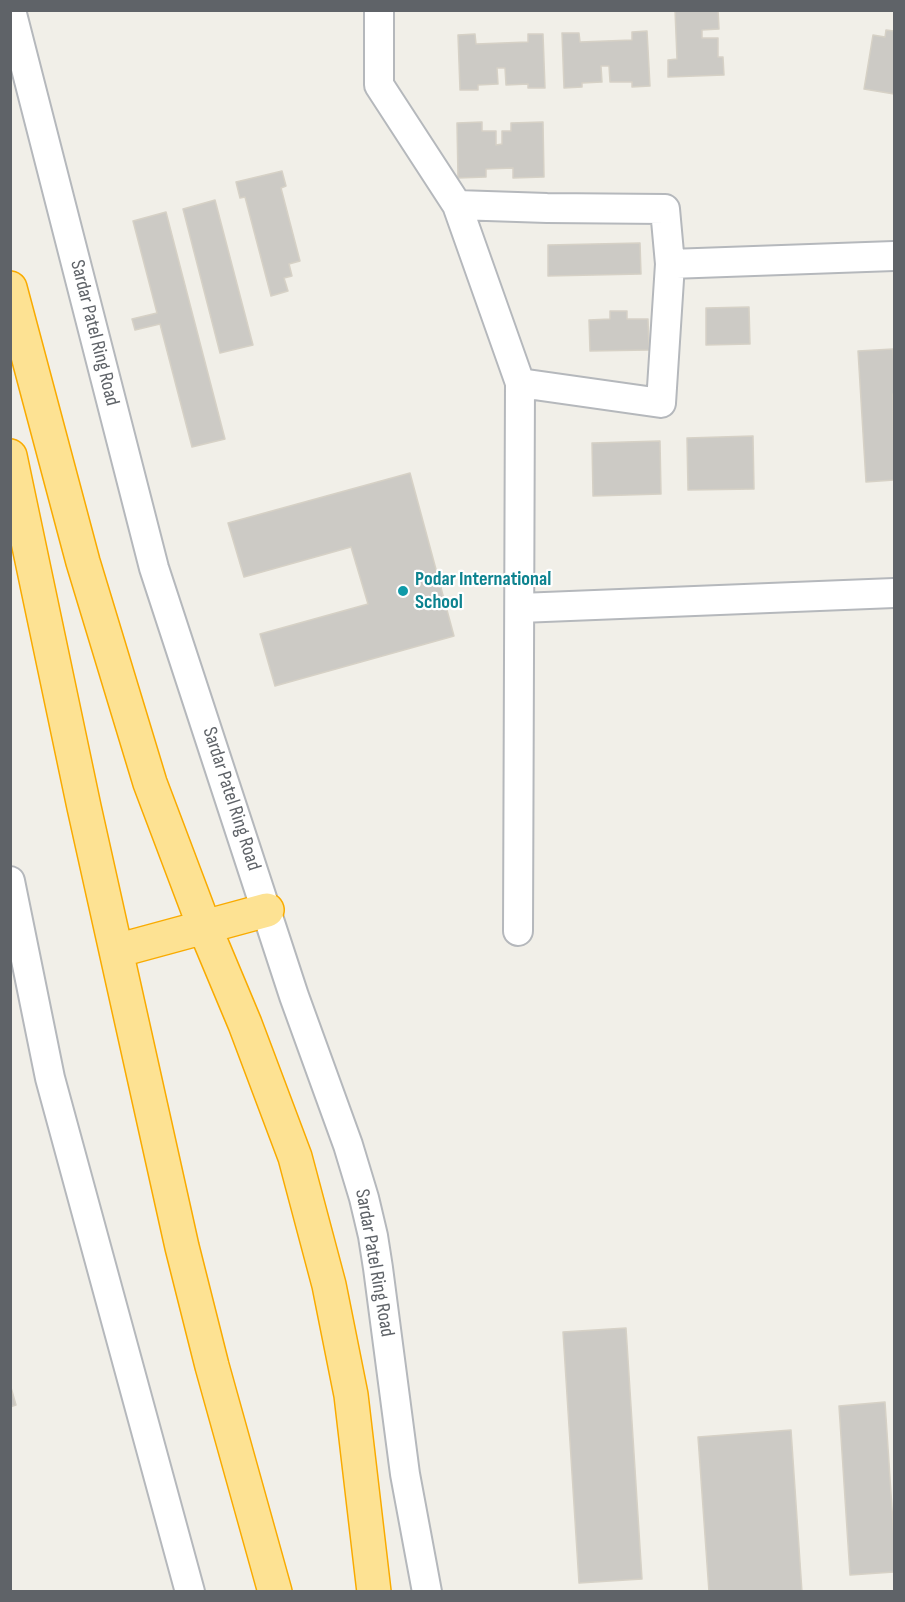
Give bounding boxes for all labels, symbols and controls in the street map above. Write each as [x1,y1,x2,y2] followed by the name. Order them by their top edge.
[64,258,124,408] street label: Sardar Patel Ring Road
[415,568,551,615] place label: Podar International School
[396,584,410,598] marker: Podar International School
[197,724,265,874] street label: Sardar Patel Ring Road
[349,1187,399,1339] street label: Sardar Patel Ring Road

